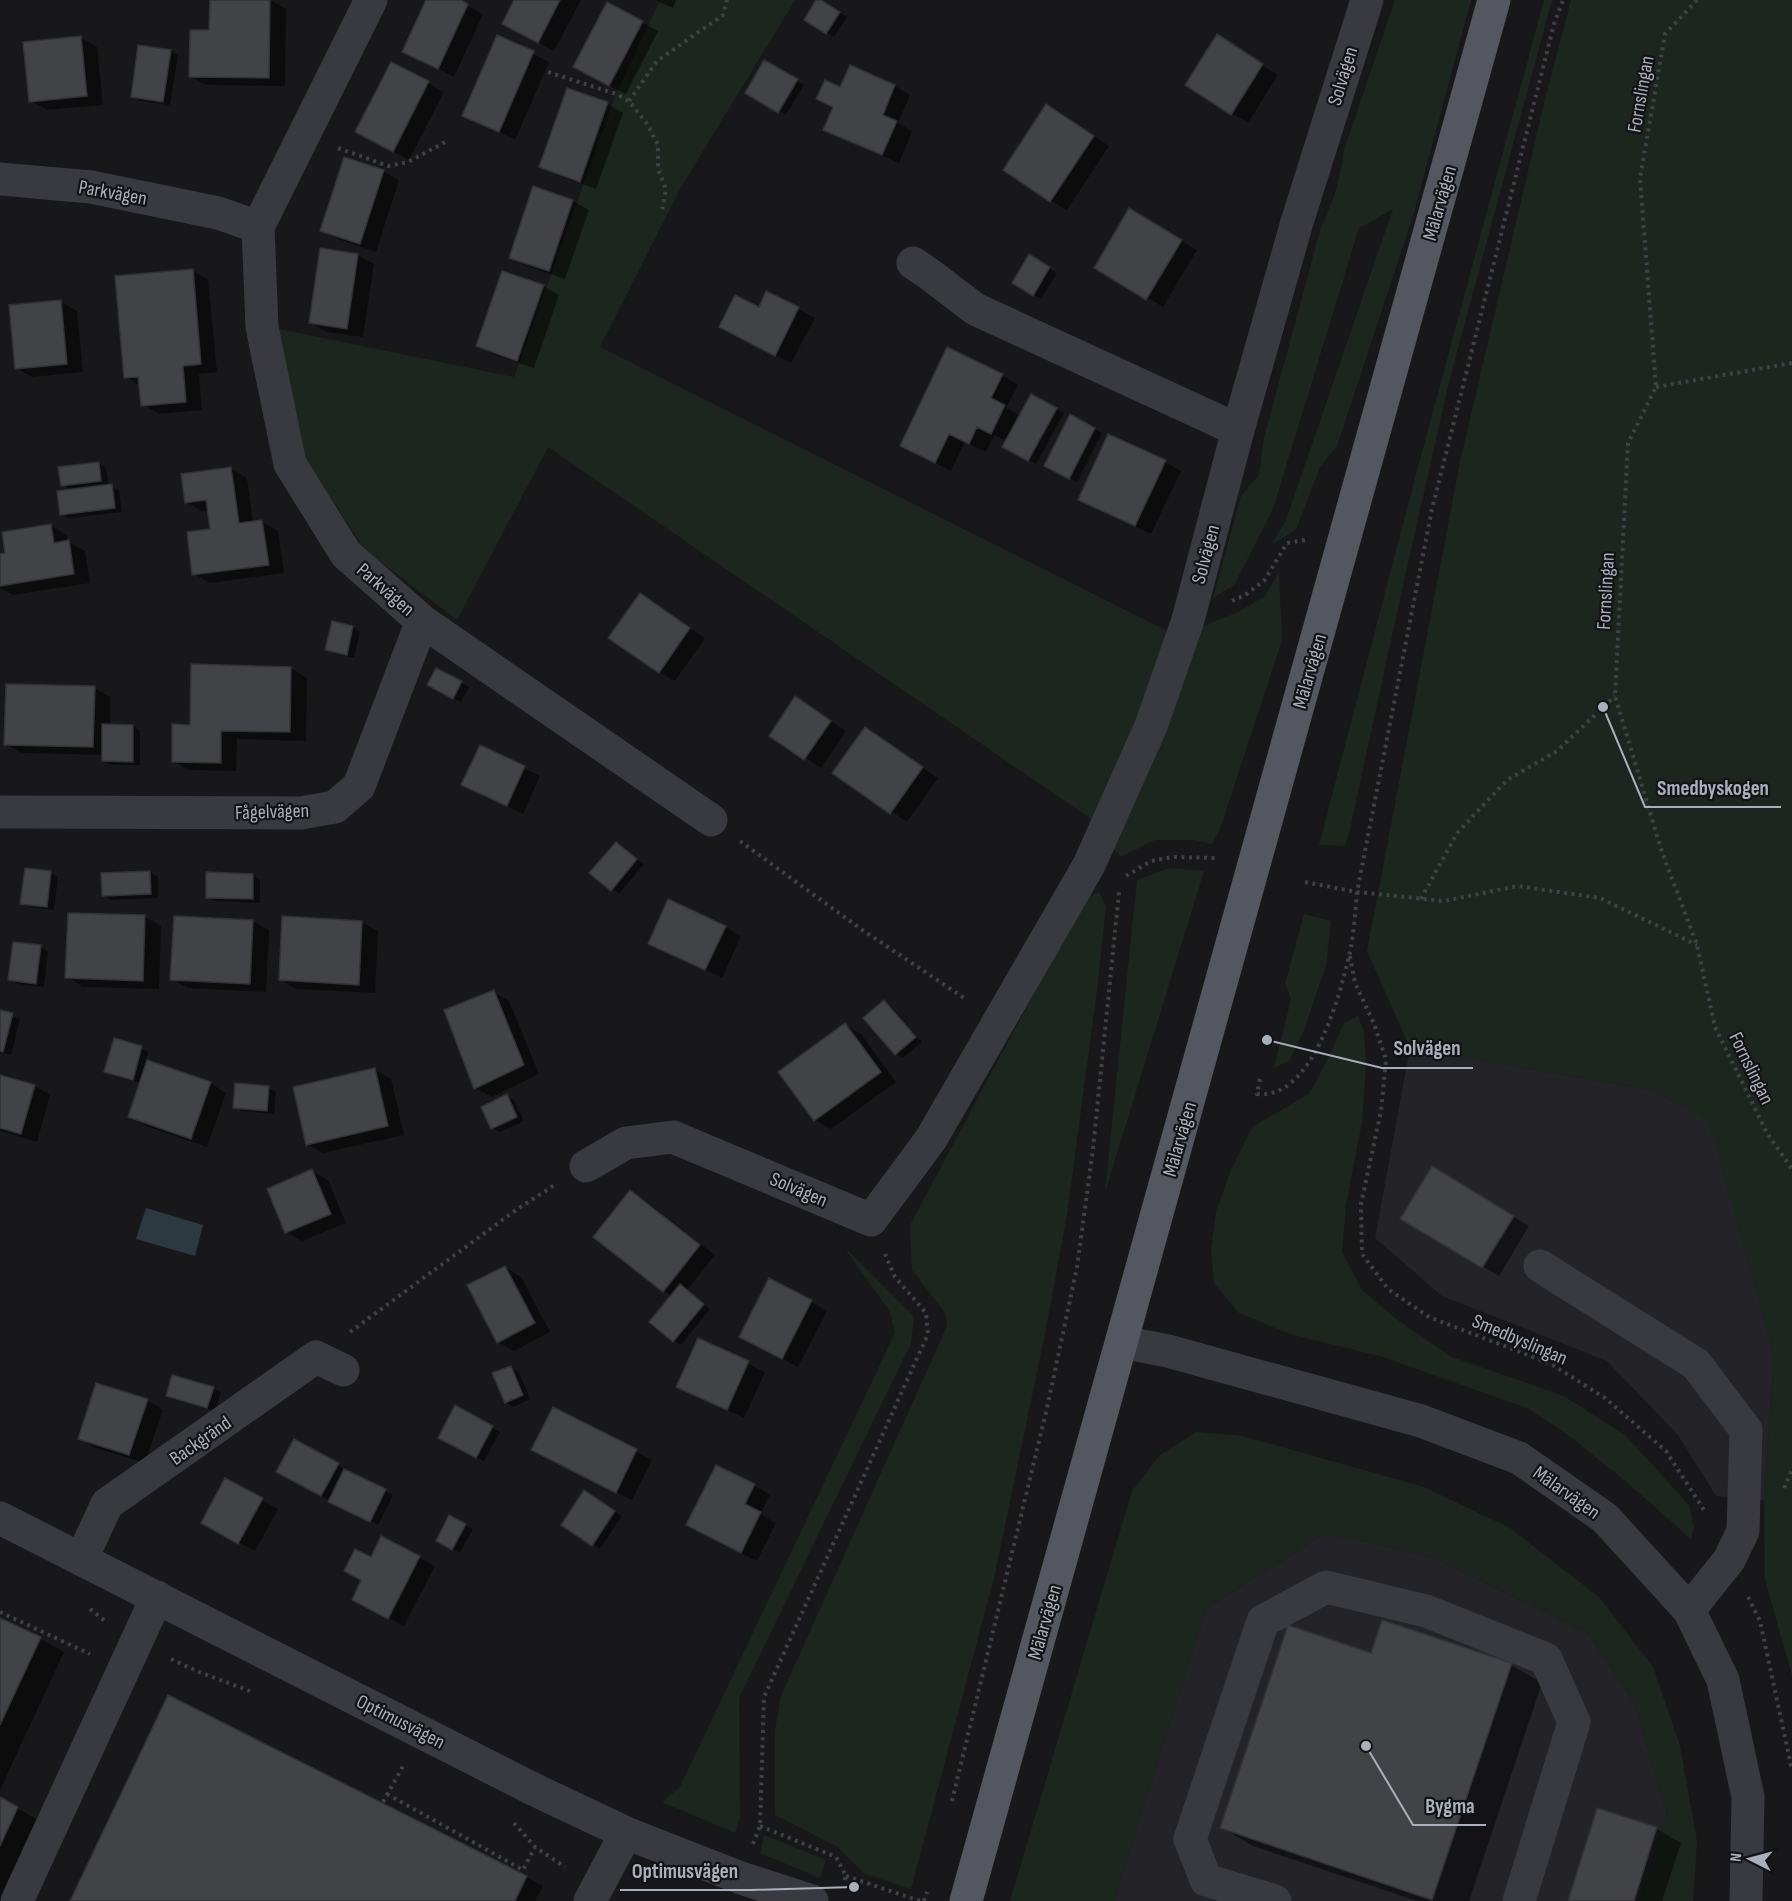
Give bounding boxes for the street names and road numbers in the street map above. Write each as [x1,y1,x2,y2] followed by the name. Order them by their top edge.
[1323,44,1363,109] street label: Solvägen
[1622,54,1660,134] street label: Fornslingan
[1418,163,1462,243] street label: Mälarvägen
[77,175,149,211] street label: Parkvägen
[1187,522,1225,586] street label: Solvägen
[1592,552,1620,630] street label: Fornslingan
[351,558,419,621] street label: Parkvägen
[1288,631,1332,711] street label: Mälarvägen
[235,799,310,825] street label: Fågelvägen
[1723,1028,1779,1109] street label: Fornslingan
[1158,1099,1202,1179] street label: Mälarvägen
[766,1167,831,1213] street label: Solvägen
[1468,1309,1571,1371] street label: Smedbyslingan
[165,1411,236,1471] street label: Backgränd
[1528,1461,1605,1525] street label: Mälarvägen
[1023,1582,1067,1662] street label: Mälarvägen
[352,1689,449,1754] street label: Optimusvägen

